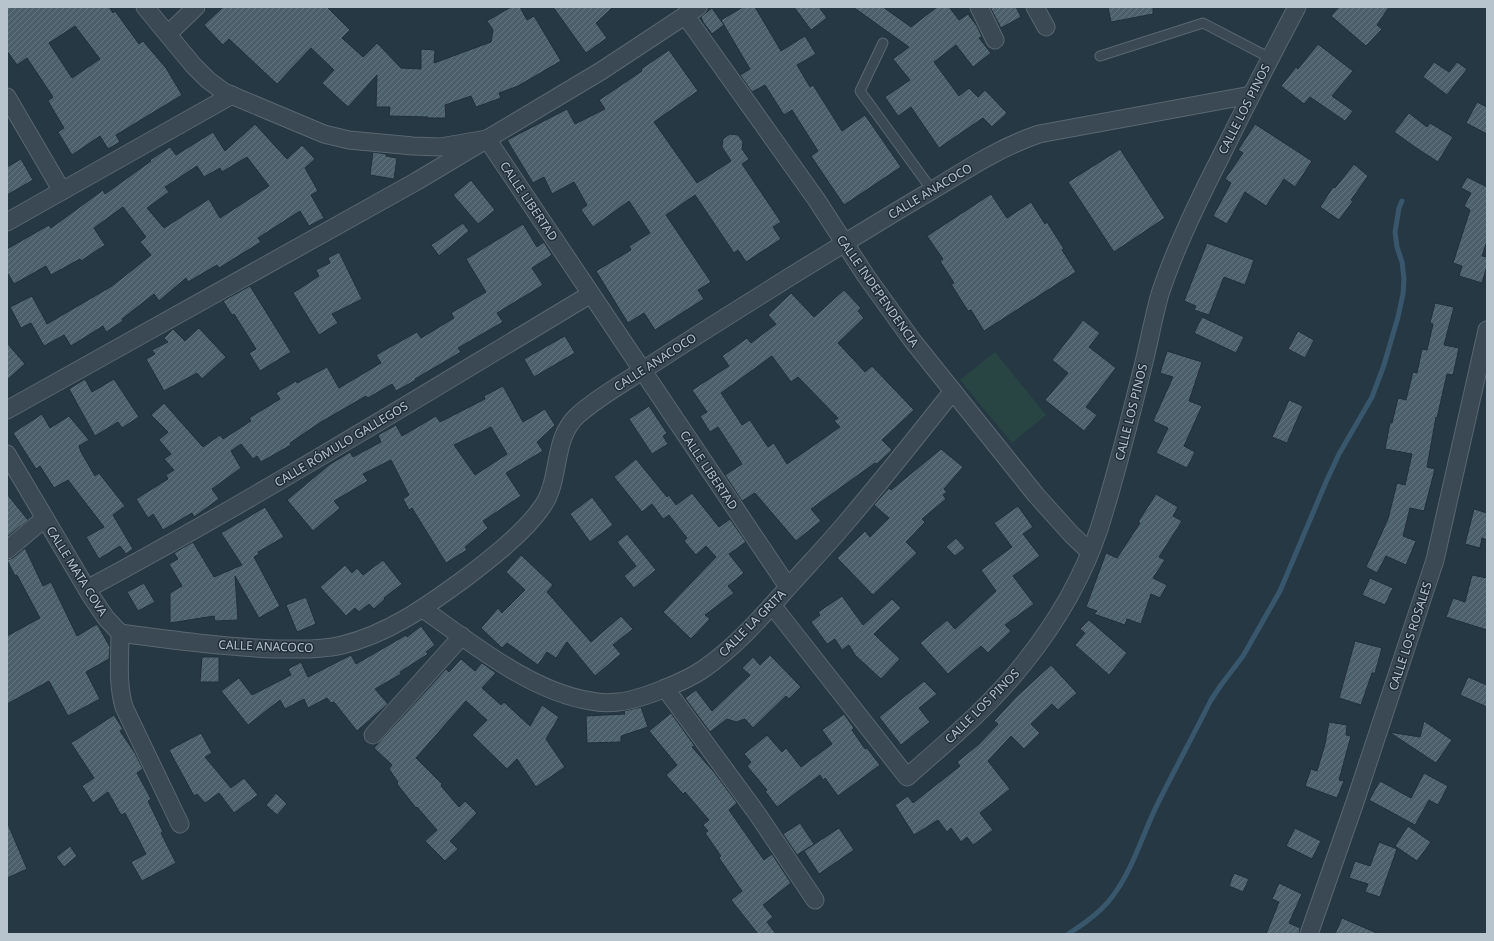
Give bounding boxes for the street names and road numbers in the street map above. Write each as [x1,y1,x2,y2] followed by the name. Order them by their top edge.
[1214,61,1274,157] street label: CALLE LOS PINOS
[496,158,562,244] street label: CALLE LIBERTAD
[885,159,975,223] street label: CALLE ANACOCO
[833,232,923,351] street label: CALLE INDEPENDENCIA
[610,329,700,395] street label: CALLE ANACOCO
[1111,361,1151,462] street label: CALLE LOS PINOS
[271,397,411,491] street label: CALLE RÓMULO GALLEGOS
[676,427,742,513] street label: CALLE LIBERTAD
[43,523,112,619] street label: CALLE MATA COVA
[1384,579,1436,693] street label: CALLE LOS ROSALES
[715,585,790,660] street label: CALLE LA GRITA
[218,636,314,656] street label: CALLE ANACOCO
[941,665,1023,747] street label: CALLE LOS PINOS

